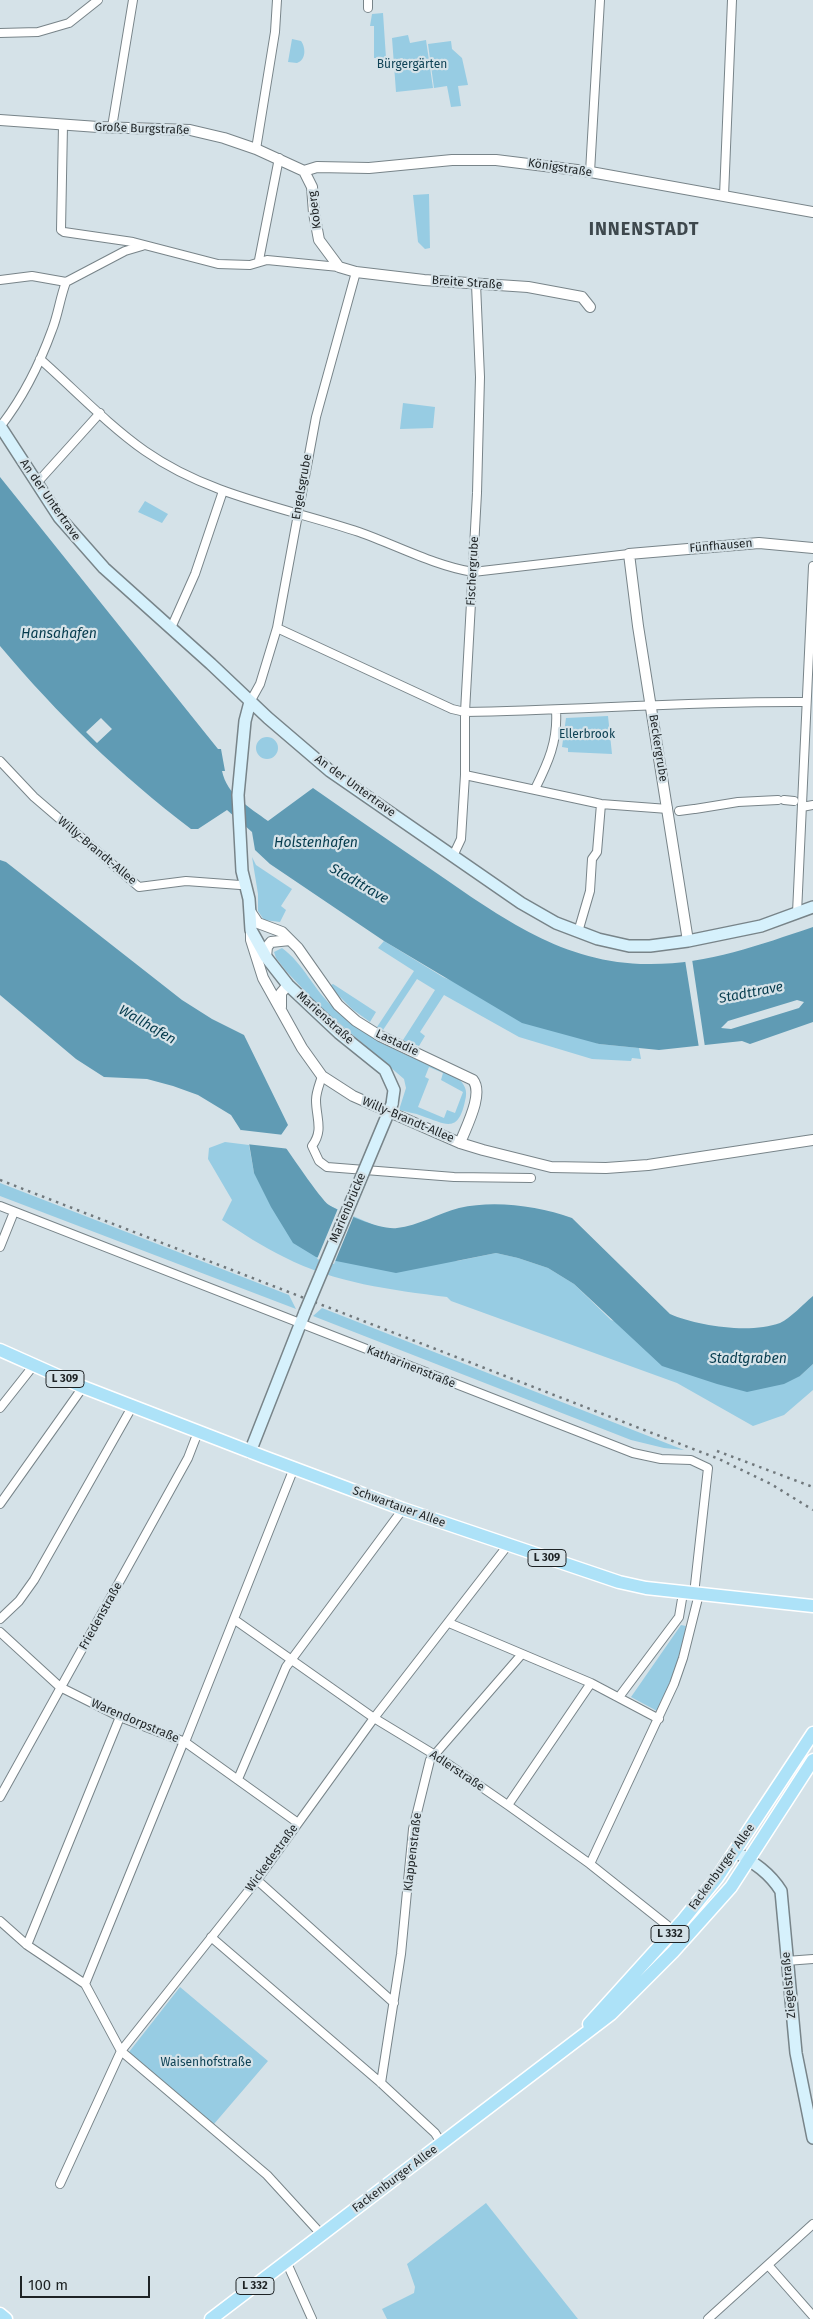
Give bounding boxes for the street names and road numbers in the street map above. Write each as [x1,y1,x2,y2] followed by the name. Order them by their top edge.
[94,120,190,138] street label: Große Burgstraße
[527,156,593,180] street label: Königstraße
[306,190,324,230] street label: Koberg
[431,273,503,293] street label: Breite Straße
[289,453,315,521] street label: Engelsgrube
[17,456,83,544] street label: An der Untertrave
[464,536,482,606] street label: Fischergrube
[689,536,753,556] street label: Fünfhausen
[646,713,670,783] street label: Beckergrube
[312,752,398,820] street label: An der Untertrave
[55,814,139,888] street label: Willy-Brandt-Allee
[294,989,356,1047] street label: Marienstraße
[373,1027,421,1059] street label: Lastadie
[360,1094,456,1146] street label: Willy-Brandt-Allee
[327,1171,369,1245] street label: Marienbrücke
[365,1343,457,1391] street label: Katharinenstraße
[46,1370,84,1388] road number: L 309
[351,1483,447,1531] street label: Schwartauer Allee
[528,1550,566,1566] road number: L 309
[76,1580,126,1652] street label: Friedenstraße
[89,1696,181,1746] street label: Warendorpstraße
[427,1747,487,1795] street label: Adlerstraße
[401,1812,425,1892] street label: Klappenstraße
[686,1821,758,1913] street label: Fackenburger Allee
[243,1822,301,1894] street label: Wickedestraße
[651,1926,689,1942] road number: L 332
[779,1951,799,2019] street label: Ziegelstraße
[350,2142,440,2216] street label: Fackenburger Allee
[236,2278,274,2294] road number: L 332

